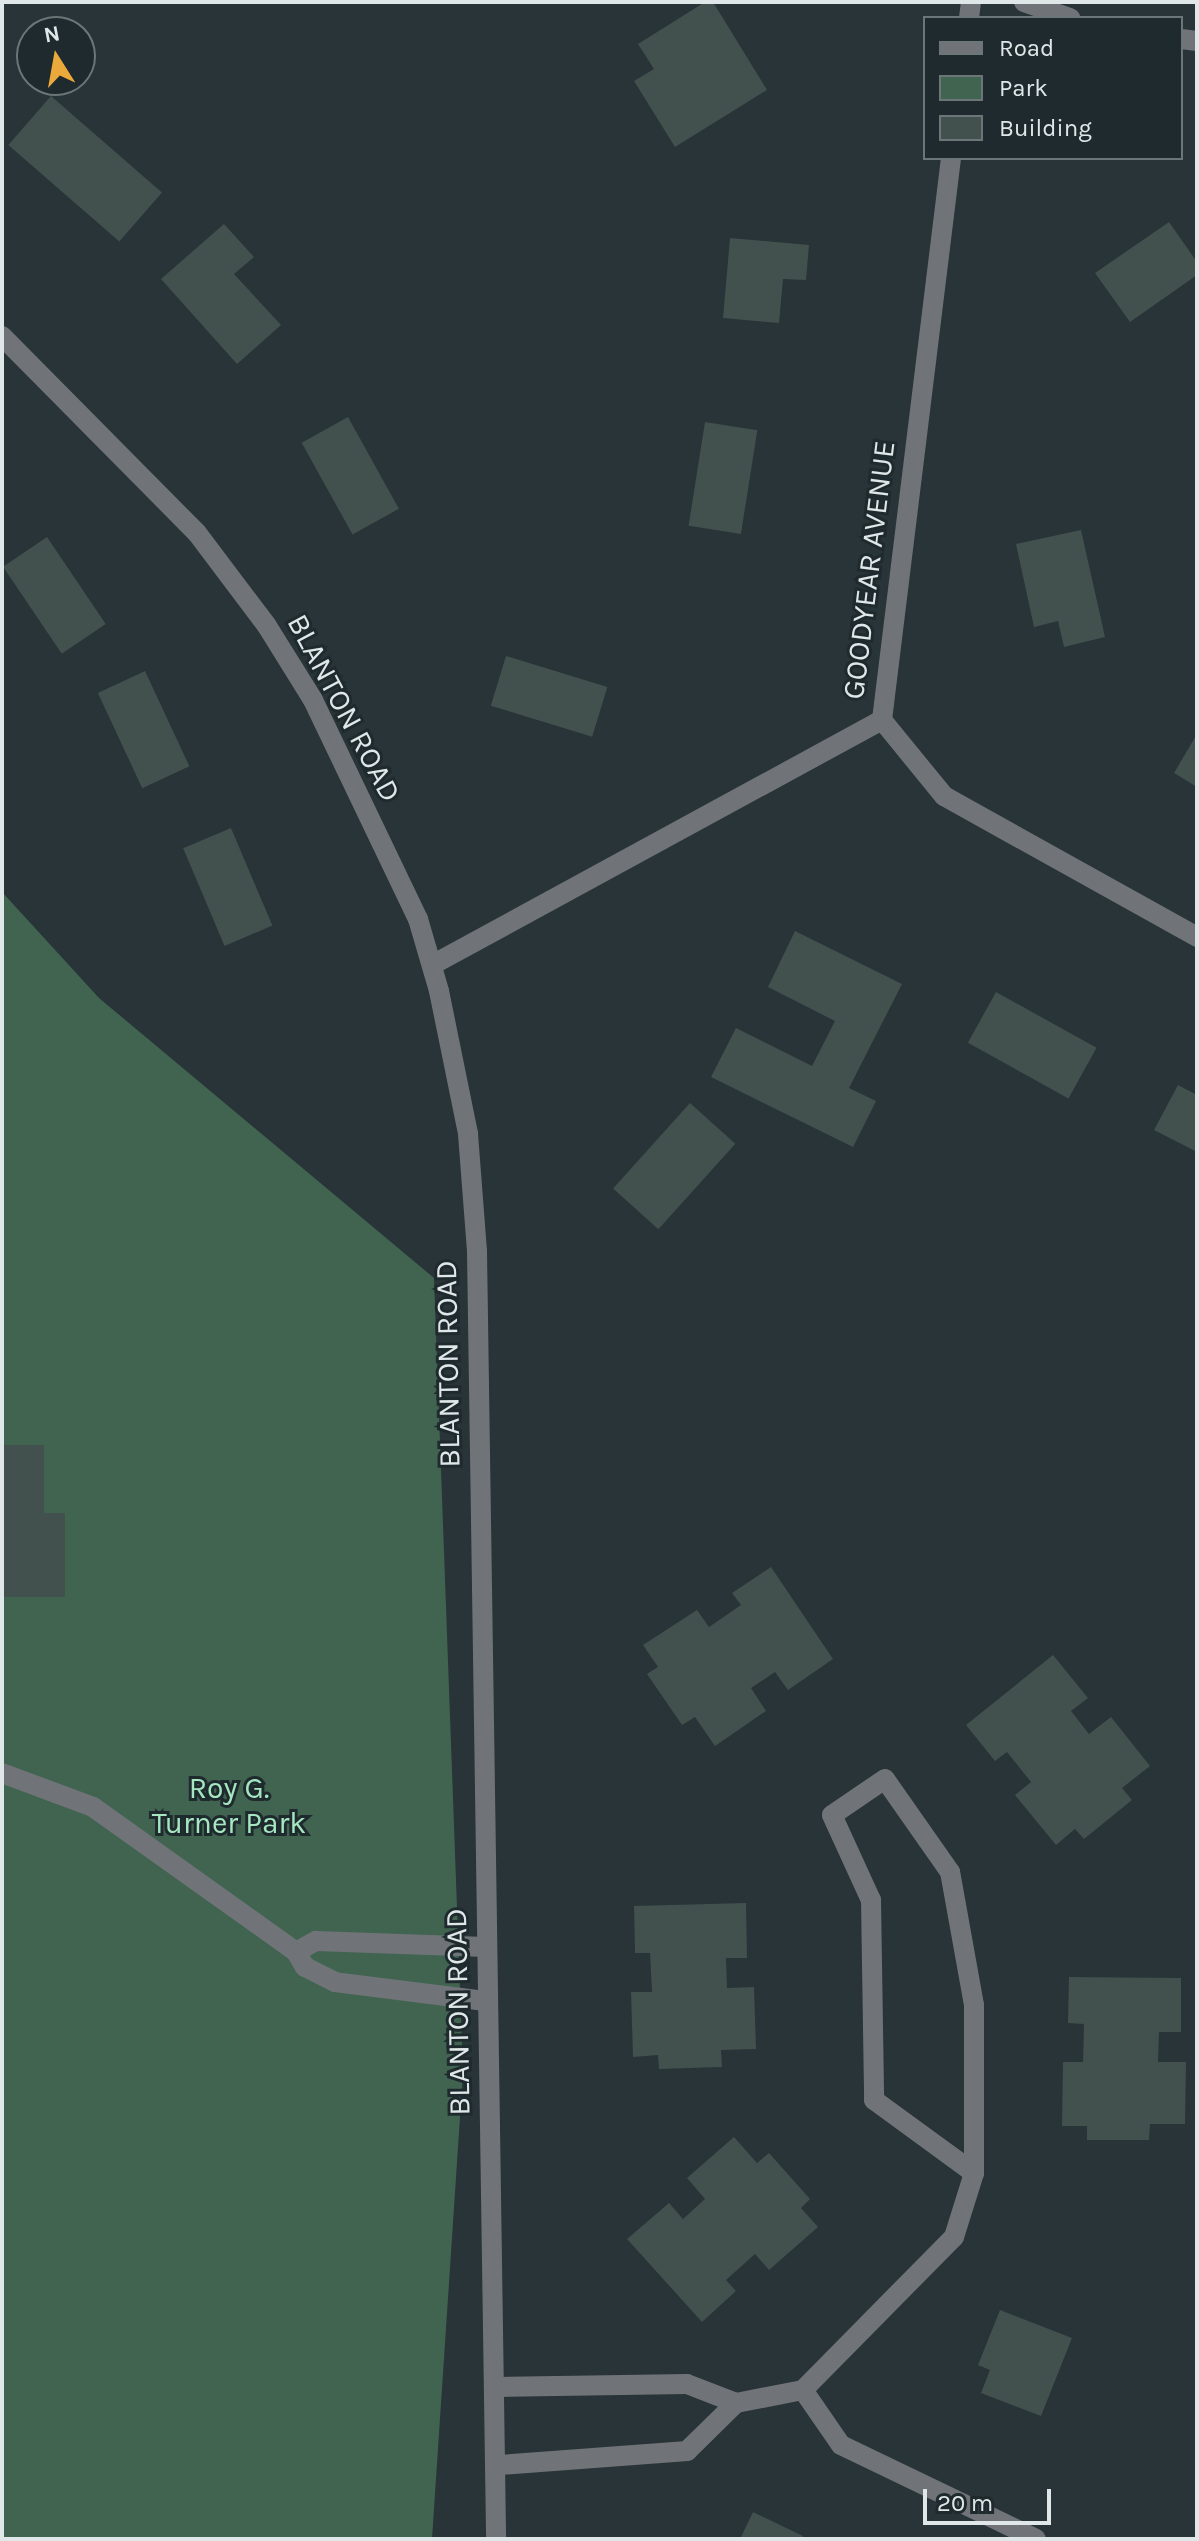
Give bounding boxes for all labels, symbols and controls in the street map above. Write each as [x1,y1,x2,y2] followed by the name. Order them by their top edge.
[16,16,96,96] north arrow
[923,16,1183,160] legend
[42,20,62,49] text: N
[999,34,1054,62] text: Road
[999,74,1048,102] text: Park
[999,114,1092,142] text: Building
[835,439,903,701] street label: GOODYEAR AVENUE
[279,608,409,808] street label: BLANTON ROAD
[428,1260,468,1468] street label: BLANTON ROAD
[152,1770,306,1840] park label: Roy G. Turner Park
[438,1908,478,2116] street label: BLANTON ROAD
[927,2473,1055,2523] scale bar
[937,2489,993,2517] text: 20 m

